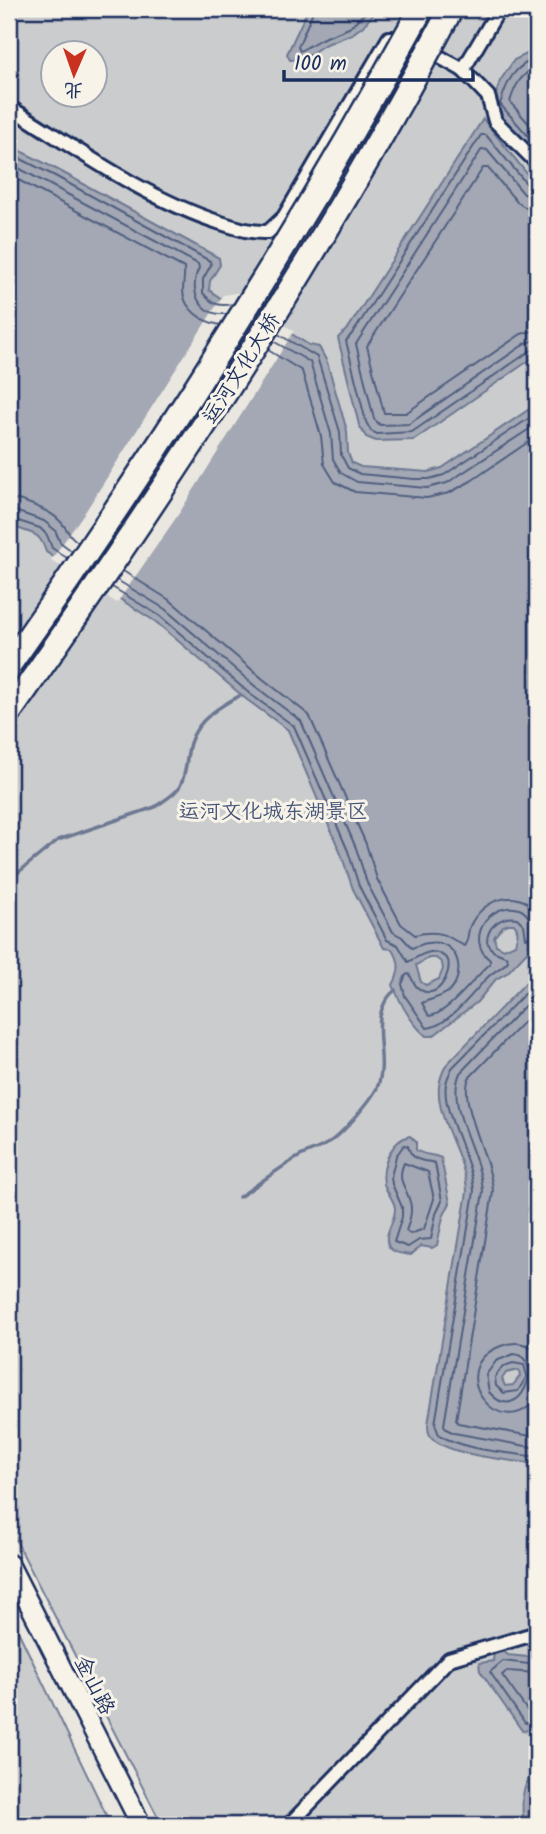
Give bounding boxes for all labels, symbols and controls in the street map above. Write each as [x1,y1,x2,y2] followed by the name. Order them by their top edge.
[38,38,108,108] north arrow
[284,38,472,82] scale bar
[294,48,347,81] text: 100 m
[63,74,84,104] text: 北
[195,307,290,431] street label: 运河文化大桥
[179,796,368,829] park label: 运河文化城东湖景区
[65,1650,123,1721] street label: 金山路

